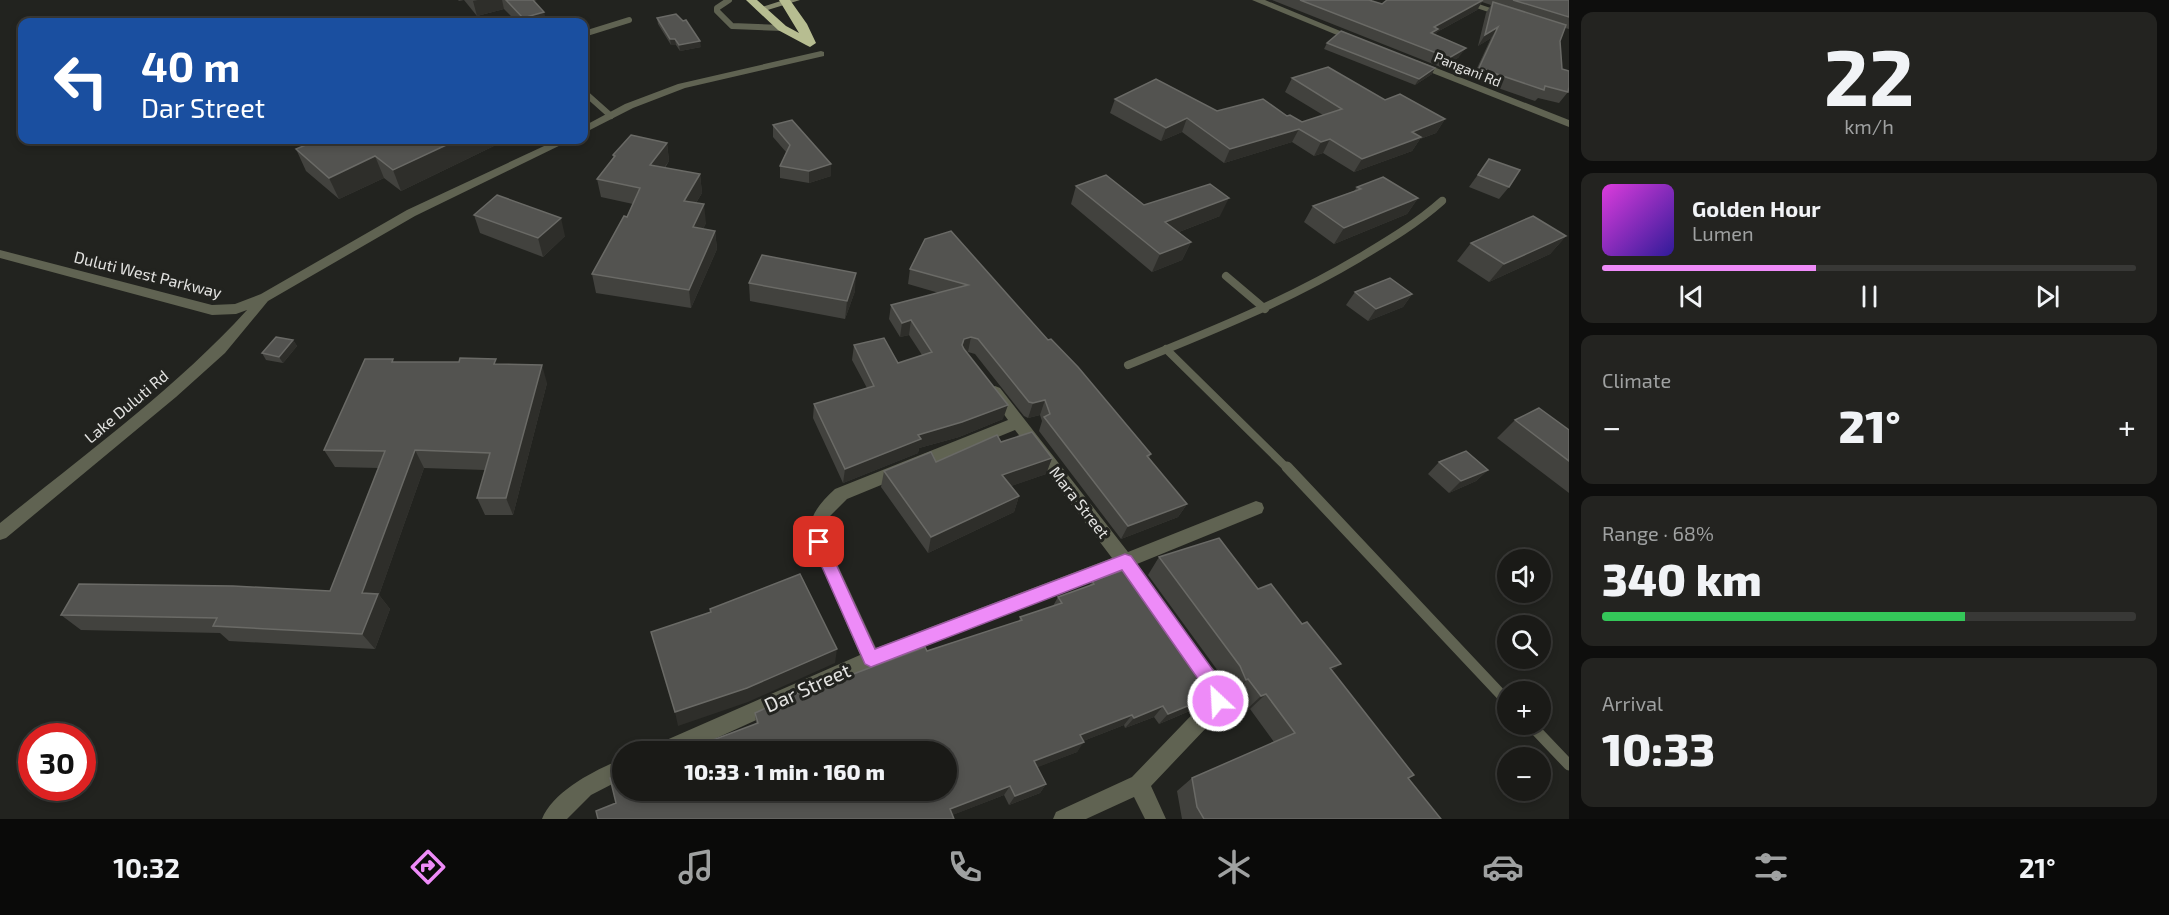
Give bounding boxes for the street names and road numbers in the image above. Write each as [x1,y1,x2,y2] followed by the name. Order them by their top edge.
[1432,48,1504,90] street label: Pangani Rd
[72,246,224,302] street label: Duluti West Parkway
[80,365,172,447] street label: Lake Duluti Rd
[1046,462,1114,542] street label: Mara Street
[760,657,854,717] street label: Dar Street

